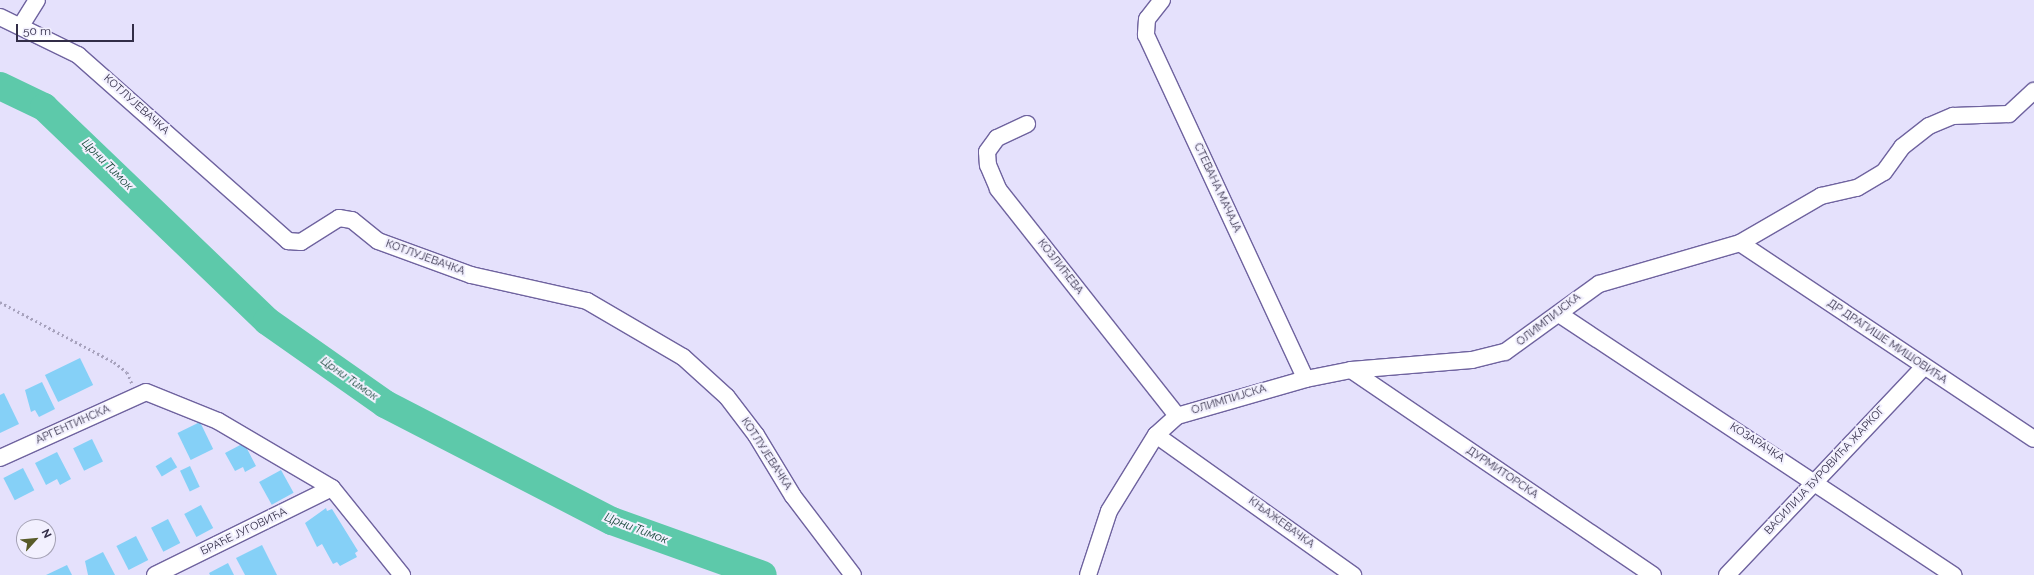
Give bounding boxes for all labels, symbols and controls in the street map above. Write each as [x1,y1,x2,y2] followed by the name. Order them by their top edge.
[18,16,136,42] scale bar
[23,24,51,38] text: 50 m
[101,72,171,138] street label: КОТЛУЈЕВАЧКА
[78,136,136,194] water label: Црни Тимок
[1190,141,1244,235] street label: СТЕВАНА МАЧАЈА
[1034,237,1086,297] street label: КОЗЛИЋЕВА
[384,238,466,278] street label: КОТЛУЈЕВАЧКА
[1514,291,1584,349] street label: ОЛИМПИЈСКА
[1825,297,1949,387] street label: ДР ДРАГИШЕ МИШОВИЋА
[317,354,381,404] water label: Црни Тимок
[1190,382,1268,418] street label: ОЛИМПИЈСКА
[34,403,112,447] street label: АРГЕНТИНСКА
[1762,404,1888,538] street label: ВАСИЛИЈА ЂУРОВИЋА ЖАРКОГ
[738,415,794,493] street label: КОТЛУЈЕВАЧКА
[1727,420,1787,466] street label: КОЗАРАЧКА
[1464,444,1540,502] street label: ДУРМИТОРСКА
[1245,495,1317,551] street label: КЊАЖЕВАЧКА
[199,505,289,559] street label: БРАЋЕ ЈУГОВИЋА
[602,510,670,548] water label: Црни Тимок
[16,519,56,559] north arrow
[39,527,54,540] text: N

